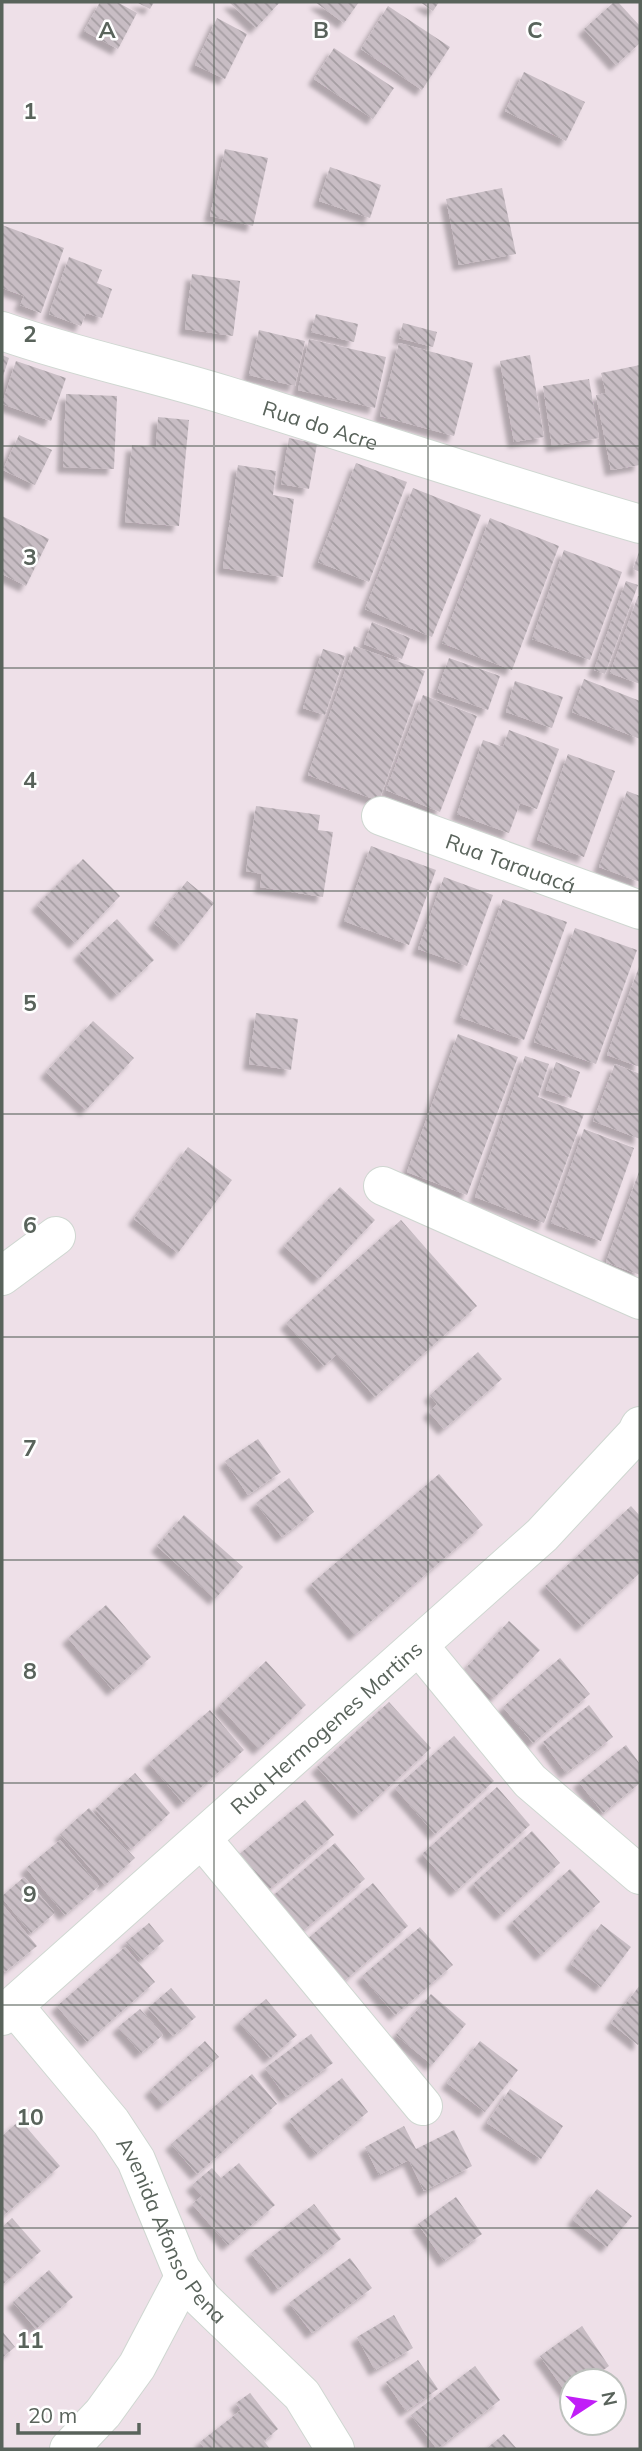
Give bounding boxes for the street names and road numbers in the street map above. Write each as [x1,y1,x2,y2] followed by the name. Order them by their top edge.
[260,395,381,455] street label: Rua do Acre
[442,828,579,899] street label: Rua Tarauacá
[225,1635,427,1820] street label: Rua Hermogenes Martins
[111,2132,232,2329] street label: Avenida Afonso Pena

